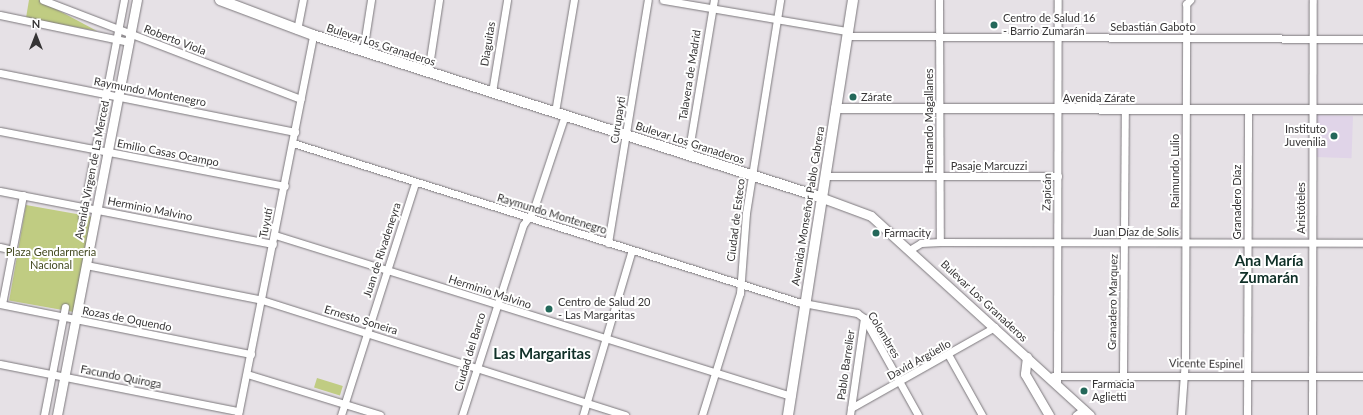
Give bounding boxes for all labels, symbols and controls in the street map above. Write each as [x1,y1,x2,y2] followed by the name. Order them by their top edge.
[1003,12,1095,38] place label: Centro de Salud 16 - Barrio Zumarán
[16,16,56,56] north arrow
[32,17,40,30] text: N
[988,19,1000,31] marker: Centro de Salud 16 - Barrio Zumarán
[1110,20,1196,34] street label: Sebastián Gaboto
[325,21,437,69] street label: Bulevar Los Granaderos
[478,21,498,67] street label: Diaguitas
[142,22,208,58] street label: Roberto Viola
[676,29,704,121] street label: Talavera de Madrid
[922,68,936,174] street label: Hernando Magallanes
[93,75,207,109] street label: Raymundo Montenegro
[861,90,892,104] place label: Zárate
[1063,91,1135,105] street label: Avenida Zárate
[848,92,858,102] marker: Zárate
[608,96,628,144] street label: Curupayti
[72,99,112,241] street label: Avenida Virgen de La Merced
[634,119,746,167] street label: Bulevar Los Granaderos
[1285,123,1326,149] place label: Instituto Juvenilia
[789,125,827,287] street label: Avenida Monseñor Pablo Cabrera
[1329,131,1339,141] marker: Instituto Juvenilia
[1168,134,1182,208] street label: Raimundo Lulio
[116,137,220,169] street label: Emilio Casas Ocampo
[951,159,1027,173] street label: Pasaje Marcuzzi
[1230,164,1244,240] street label: Granadero Díaz
[1040,173,1054,211] street label: Zapicán
[724,178,748,262] street label: Ciudad de Esteco
[1294,182,1308,234] street label: Aristóteles
[496,191,608,237] street label: Raymundo Montenegro
[106,194,194,224] street label: Herminio Malvino
[360,201,404,299] street label: Juan de Rivadeneyra
[257,207,275,239] street label: Tuyutí
[1093,225,1179,239] street label: Juan Díaz de Solís
[884,226,931,240] place label: Farmacity
[871,228,881,238] marker: Farmacity
[6,246,96,272] park label: Plaza Gendarmeria Nacional
[1235,251,1303,286] district label: Ana María Zumarán
[1106,254,1120,350] street label: Granadero Marquez
[938,257,1030,345] street label: Bulevar Los Granaderos
[447,272,533,312] street label: Herminio Malvino
[558,296,650,322] place label: Centro de Salud 20 - Las Margaritas
[323,303,399,337] street label: Ernesto Soneira
[543,303,555,315] marker: Centro de Salud 20 - Las Margaritas
[81,304,173,334] street label: Rozas de Oquendo
[865,309,903,361] street label: Colombres
[452,311,488,393] street label: Ciudad del Barco
[835,329,857,401] street label: Pablo Barrelier
[885,337,953,383] street label: David Argüello
[493,345,591,363] district label: Las Margaritas
[1169,357,1243,371] street label: Vicente Espinel
[79,363,163,391] street label: Facundo Quiroga
[1092,378,1135,404] place label: Farmacia Aglietti
[1079,386,1089,396] marker: Farmacia Aglietti

